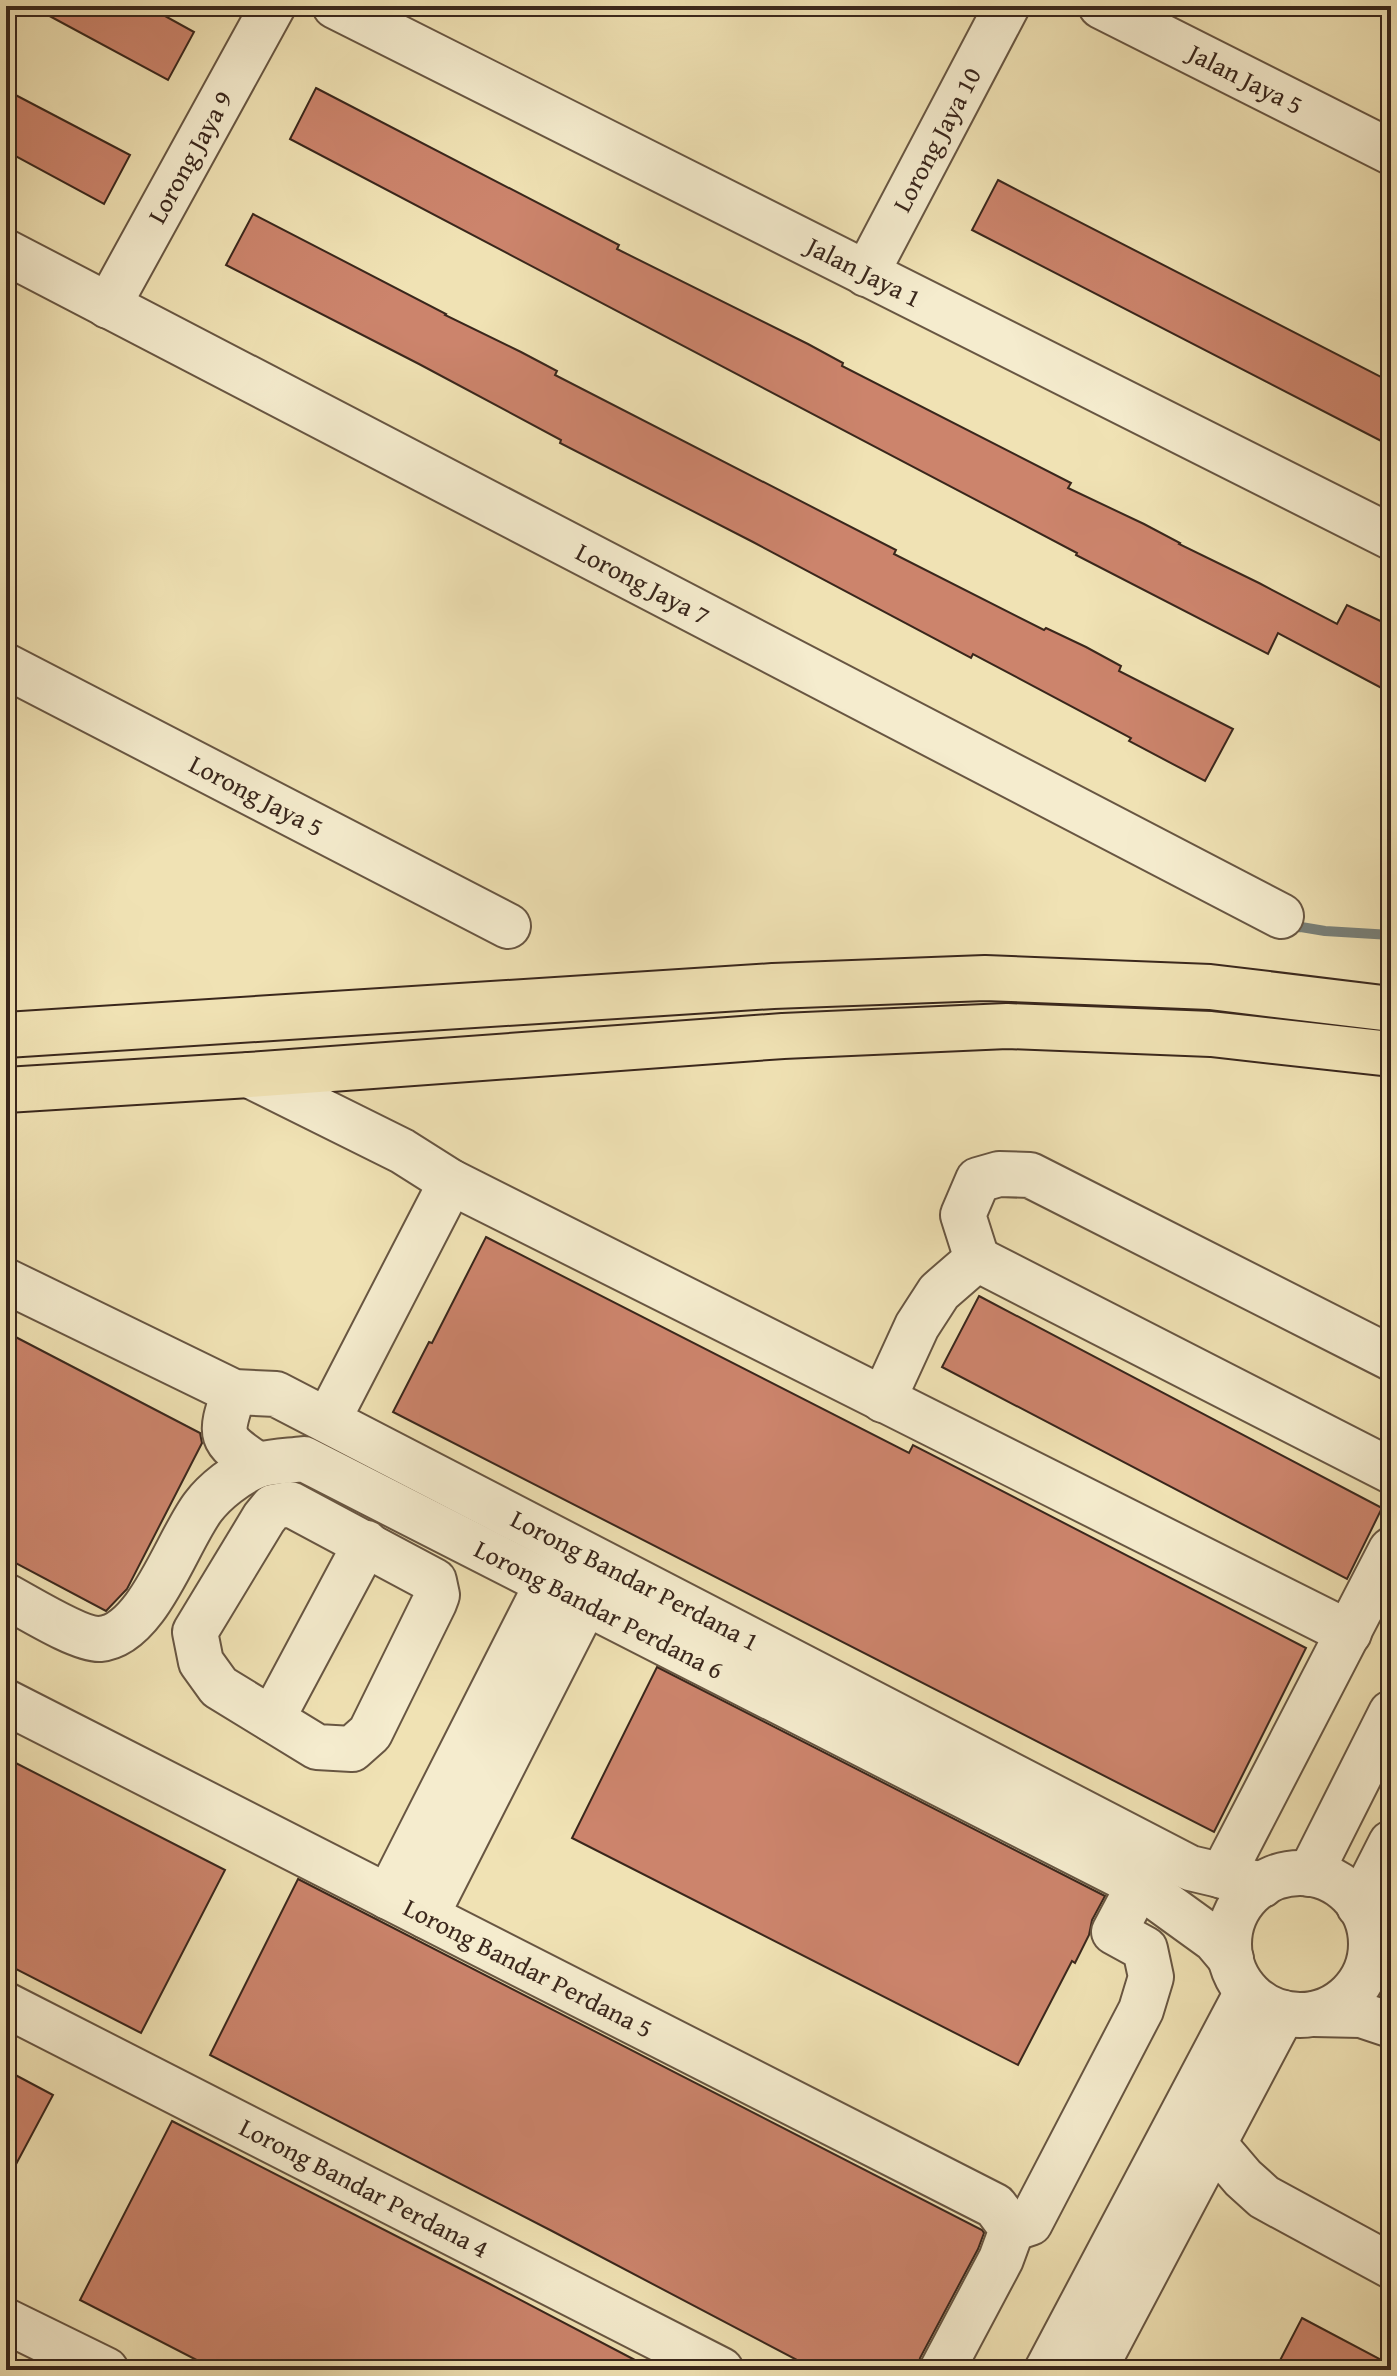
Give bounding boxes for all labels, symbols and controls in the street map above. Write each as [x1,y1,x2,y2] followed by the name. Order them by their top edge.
[1179,32,1310,124] street label: Jalan Jaya 5
[882,60,991,219] street label: Lorong Jaya 10
[137,83,242,230] street label: Lorong Jaya 9
[797,225,928,317] street label: Jalan Jaya 1
[569,532,717,634] street label: Lorong Jaya 7
[183,744,331,846] street label: Lorong Jaya 5
[504,1499,766,1660] street label: Lorong Bandar Perdana 1
[468,1529,731,1689] street label: Lorong Bandar Perdana 6
[397,1888,660,2047] street label: Lorong Bandar Perdana 5
[233,2107,496,2267] street label: Lorong Bandar Perdana 4

